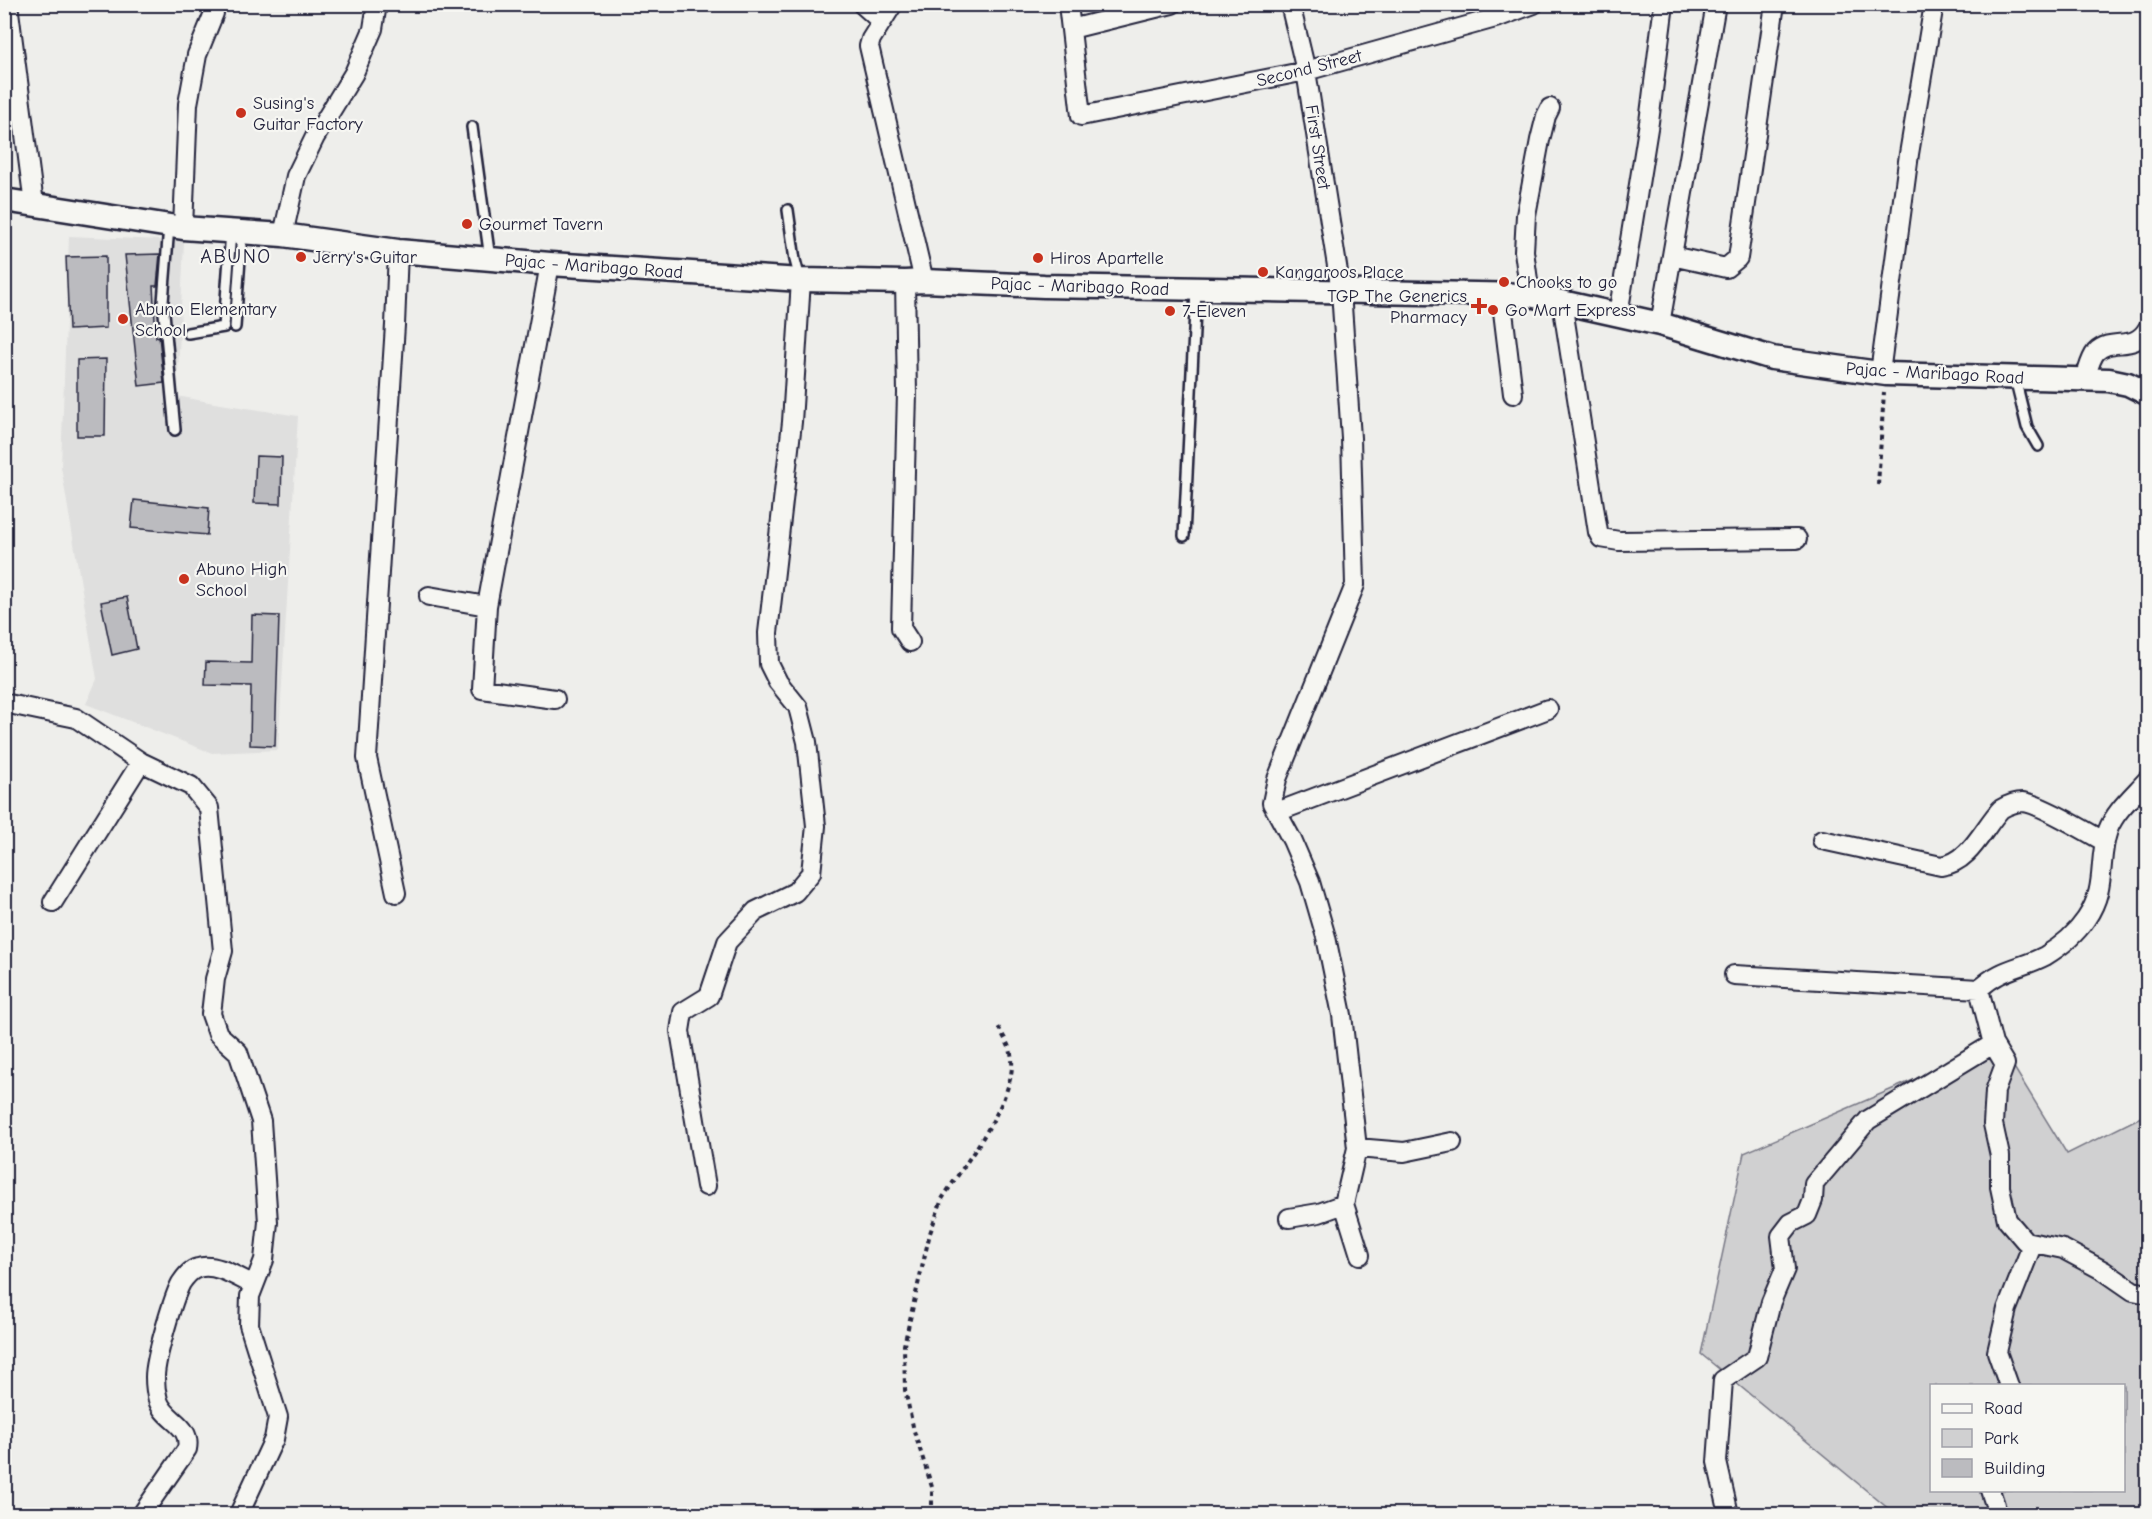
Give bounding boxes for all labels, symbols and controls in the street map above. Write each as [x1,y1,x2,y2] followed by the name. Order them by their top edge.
[1254,45,1365,92] street label: Second Street
[253,93,364,135] place label: Susing's Guitar Factory
[1300,103,1335,192] street label: First Street
[234,106,248,120] marker: Susing's Guitar Factory
[479,214,603,235] place label: Gourmet Tavern
[460,217,474,231] marker: Gourmet Tavern
[200,245,272,268] district label: ABUNO
[313,247,418,268] place label: Jerry's Guitar
[1050,248,1164,269] place label: Hiros Apartelle
[294,250,308,264] marker: Jerry's Guitar
[504,250,684,283] street label: Pajac - Maribago Road
[1031,251,1045,265] marker: Hiros Apartelle
[1275,262,1403,283] place label: Kangaroos Place
[1256,265,1270,279] marker: Kangaroos Place
[1516,272,1617,293] place label: Chooks to go
[990,273,1170,300] street label: Pajac - Maribago Road
[1497,275,1511,289] marker: Chooks to go
[1327,286,1468,328] place label: TGP The Generics Pharmacy
[135,299,278,341] place label: Abuno Elementary School
[1472,299,1486,313] marker: TGP The Generics Pharmacy
[1505,300,1636,321] place label: Go Mart Express
[1182,301,1246,322] place label: 7-Eleven
[1486,303,1500,317] marker: Go Mart Express
[1163,304,1177,318] marker: 7-Eleven
[116,312,130,326] marker: Abuno Elementary School
[1845,358,2025,389] street label: Pajac - Maribago Road
[196,559,287,601] place label: Abuno High School
[177,572,191,586] marker: Abuno High School
[1930,1384,2125,1492] legend
[1984,1398,2023,1419] text: Road
[1984,1428,2019,1449] text: Park
[1984,1458,2046,1479] text: Building

